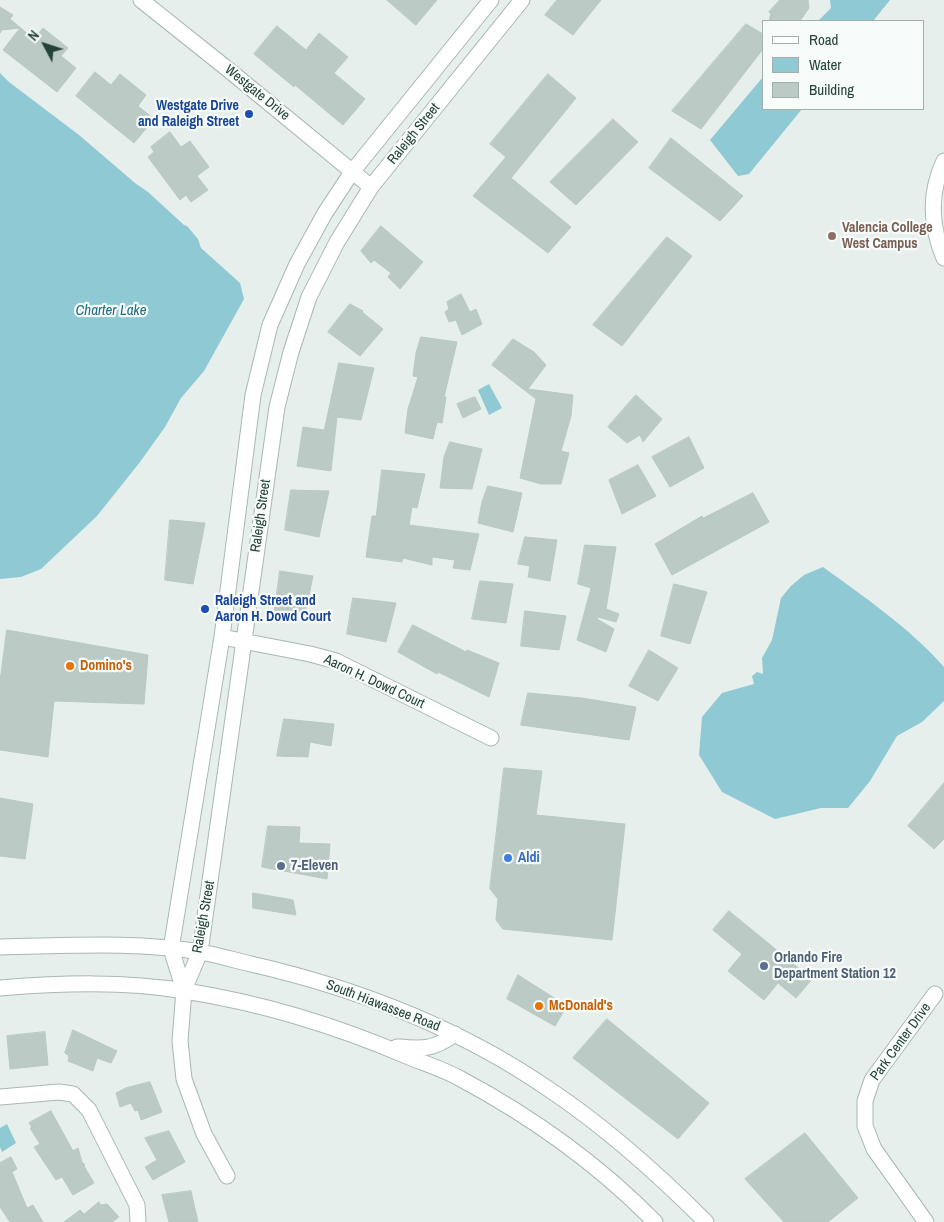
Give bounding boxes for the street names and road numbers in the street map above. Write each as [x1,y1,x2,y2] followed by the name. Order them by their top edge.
[221,62,293,124] street label: Westgate Drive
[384,100,444,168] street label: Raleigh Street
[248,478,274,554] street label: Raleigh Street
[321,651,427,713] street label: Aaron H. Dowd Court
[189,879,219,955] street label: Raleigh Street
[324,977,442,1035] street label: South Hiawassee Road
[867,1000,935,1084] street label: Park Center Drive

